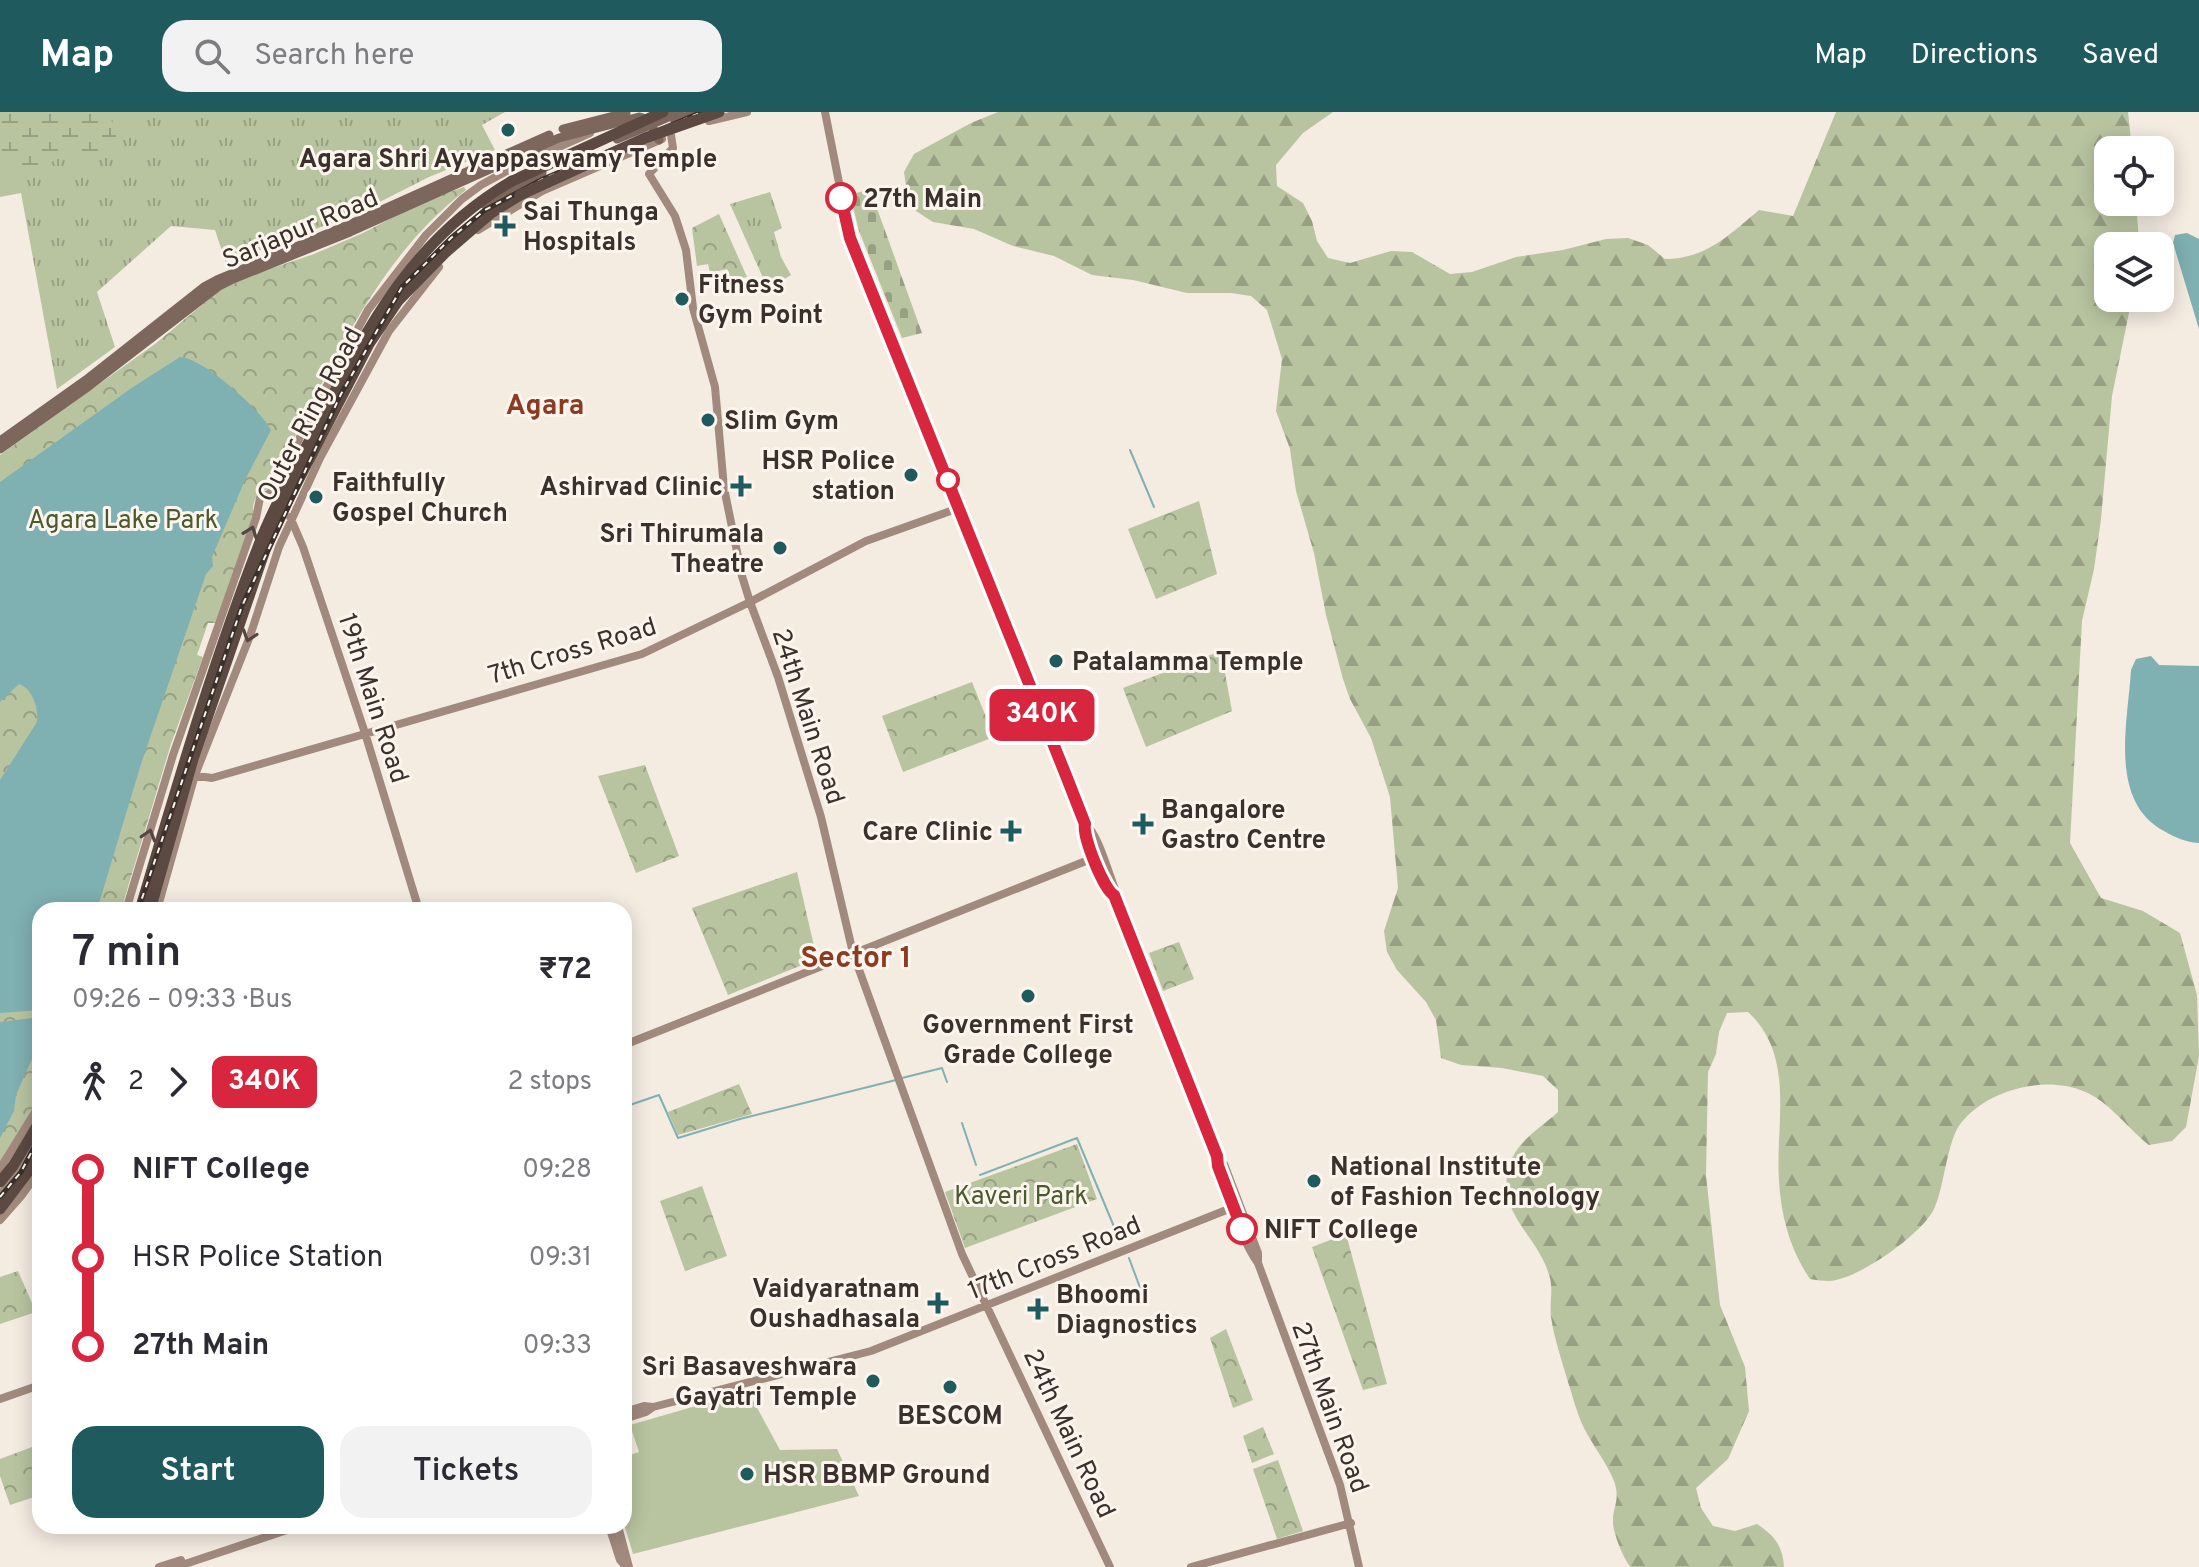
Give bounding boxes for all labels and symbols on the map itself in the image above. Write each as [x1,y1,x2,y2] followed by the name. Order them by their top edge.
[499,121,517,139] marker: Agara Shri Ayyappaswamy Temple
[299,144,717,177] place label: Agara Shri Ayyappaswamy Temple
[218,183,384,278] street label: Sarjapur Road
[826,183,856,213] marker: 27th Main
[863,184,982,217] place label: 27th Main
[523,197,659,260] place label: Sai Thunga Hospitals
[494,215,516,237] marker: Sai Thunga Hospitals
[698,270,823,333] place label: Fitness Gym Point
[673,290,691,308] marker: Fitness Gym Point
[251,322,371,508] street label: Outer Ring Road
[506,389,584,425] district label: Agara
[724,406,839,439] place label: Slim Gym
[699,411,717,429] marker: Slim Gym
[761,446,895,509] place label: HSR Police station
[902,466,920,484] marker: HSR Police station
[332,468,508,531] place label: Faithfully Gospel Church
[937,469,959,491] unlabelled marker
[540,472,723,505] place label: Ashirvad Clinic
[730,475,752,497] marker: Ashirvad Clinic
[307,488,325,506] marker: Faithfully Gospel Church
[28,505,218,538] park label: Agara Lake Park
[599,519,764,582] place label: Sri Thirumala Theatre
[241,526,257,540] one-way arrow
[771,539,789,557] marker: Sri Thirumala Theatre
[329,610,415,788] street label: 19th Main Road
[485,611,661,694] street label: 7th Cross Road
[763,625,851,809] street label: 24th Main Road
[243,629,259,643] one-way arrow
[1072,647,1304,680] place label: Patalamma Temple
[1047,652,1065,670] marker: Patalamma Temple
[986,689,1098,741] line badge: 340K
[1161,795,1326,858] place label: Bangalore Gastro Centre
[1132,813,1154,835] marker: Bangalore Gastro Centre
[862,817,993,850] place label: Care Clinic
[1000,820,1022,842] marker: Care Clinic
[140,829,156,843] one-way arrow
[800,941,912,978] district label: Sector 1
[1019,987,1037,1005] marker: Government First Grade College
[922,1010,1134,1073] place label: Government First Grade College
[1330,1152,1600,1215] place label: National Institute of Fashion Technology
[1305,1172,1323,1190] marker: National Institute of Fashion Technology
[954,1181,1088,1214] park label: Kaveri Park
[964,1210,1146,1309] street label: 17th Cross Road
[1227,1214,1257,1244] marker: NIFT College
[1264,1215,1418,1248] place label: NIFT College
[749,1274,920,1337] place label: Vaidyaratnam Oushadhasala
[1056,1280,1198,1343] place label: Bhoomi Diagnostics
[927,1292,949,1314] marker: Vaidyaratnam Oushadhasala
[1027,1298,1049,1320] marker: Bhoomi Diagnostics
[1282,1318,1375,1498] street label: 27th Main Road
[1014,1344,1121,1524] street label: 24th Main Road
[642,1352,857,1415] place label: Sri Basaveshwara Gayatri Temple
[864,1372,882,1390] marker: Sri Basaveshwara Gayatri Temple
[941,1378,959,1396] marker: BESCOM
[897,1401,1003,1434] place label: BESCOM
[763,1460,990,1493] place label: HSR BBMP Ground
[738,1465,756,1483] marker: HSR BBMP Ground

